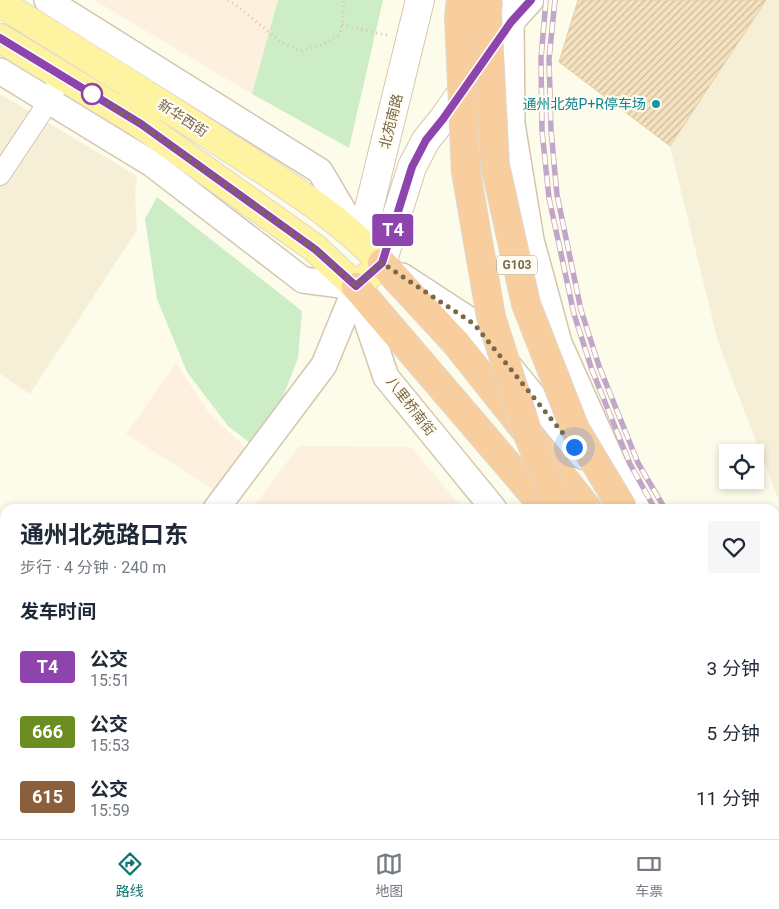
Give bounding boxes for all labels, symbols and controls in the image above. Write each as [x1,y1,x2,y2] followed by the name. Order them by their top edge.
[81,83,103,105] unlabelled marker
[376,92,406,150] street label: 北苑南路
[155,96,211,140] street label: 新华西街
[523,96,646,112] place label: 通州北苑P+R停车场
[650,98,662,110] marker: 通州北苑P+R停车场
[370,214,416,246] line badge: T4
[382,219,404,240] text: T4
[497,256,537,274] road number: G103
[383,373,439,439] street label: 八里桥南街
[562,435,587,460] your location
[719,444,764,489] map controls
[719,444,764,489] button: locate
[20,521,188,549] text: 通州北苑路口东
[708,521,760,573] button: heart
[20,558,166,577] text: 步行 · 4 分钟 · 240 m
[20,600,96,623] text: 发车时间
[90,648,128,671] text: 公交
[37,656,58,677] text: T4
[707,657,760,680] text: 3 分钟
[90,671,130,690] text: 15:51
[90,713,128,736] text: 公交
[32,721,63,742] text: 666
[707,722,760,745] text: 5 分钟
[90,736,130,755] text: 15:53
[90,778,128,801] text: 公交
[32,786,63,807] text: 615
[696,787,760,810] text: 11 分钟
[90,801,130,820] text: 15:59
[116,850,144,900] tab: 路线
[375,850,403,900] tab: 地图
[635,850,663,900] tab: 车票

